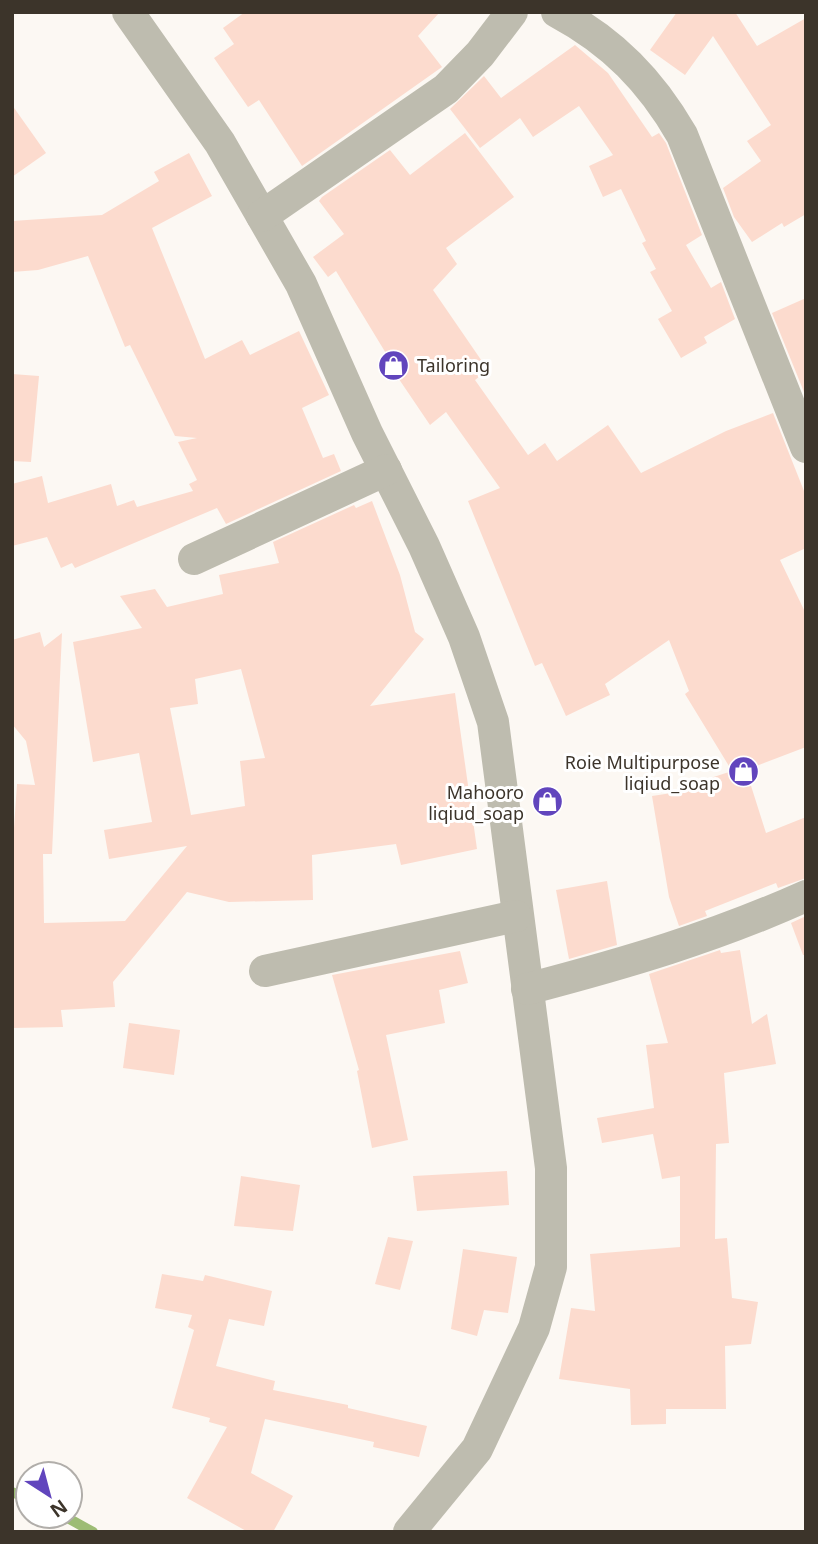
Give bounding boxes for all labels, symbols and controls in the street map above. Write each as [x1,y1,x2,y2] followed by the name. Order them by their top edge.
[377,348,411,382] shop icon: Tailoring
[417,353,490,377] place label: Tailoring
[565,750,720,795] place label: Roie Multipurpose liqiud_soap
[726,755,760,789] shop icon: Roie Multipurpose liqiud_soap
[428,780,524,825] place label: Mahooro liqiud_soap
[530,785,564,819] shop icon: Mahooro liqiud_soap
[14,1460,84,1530] north arrow
[45,1494,73,1524] text: N

